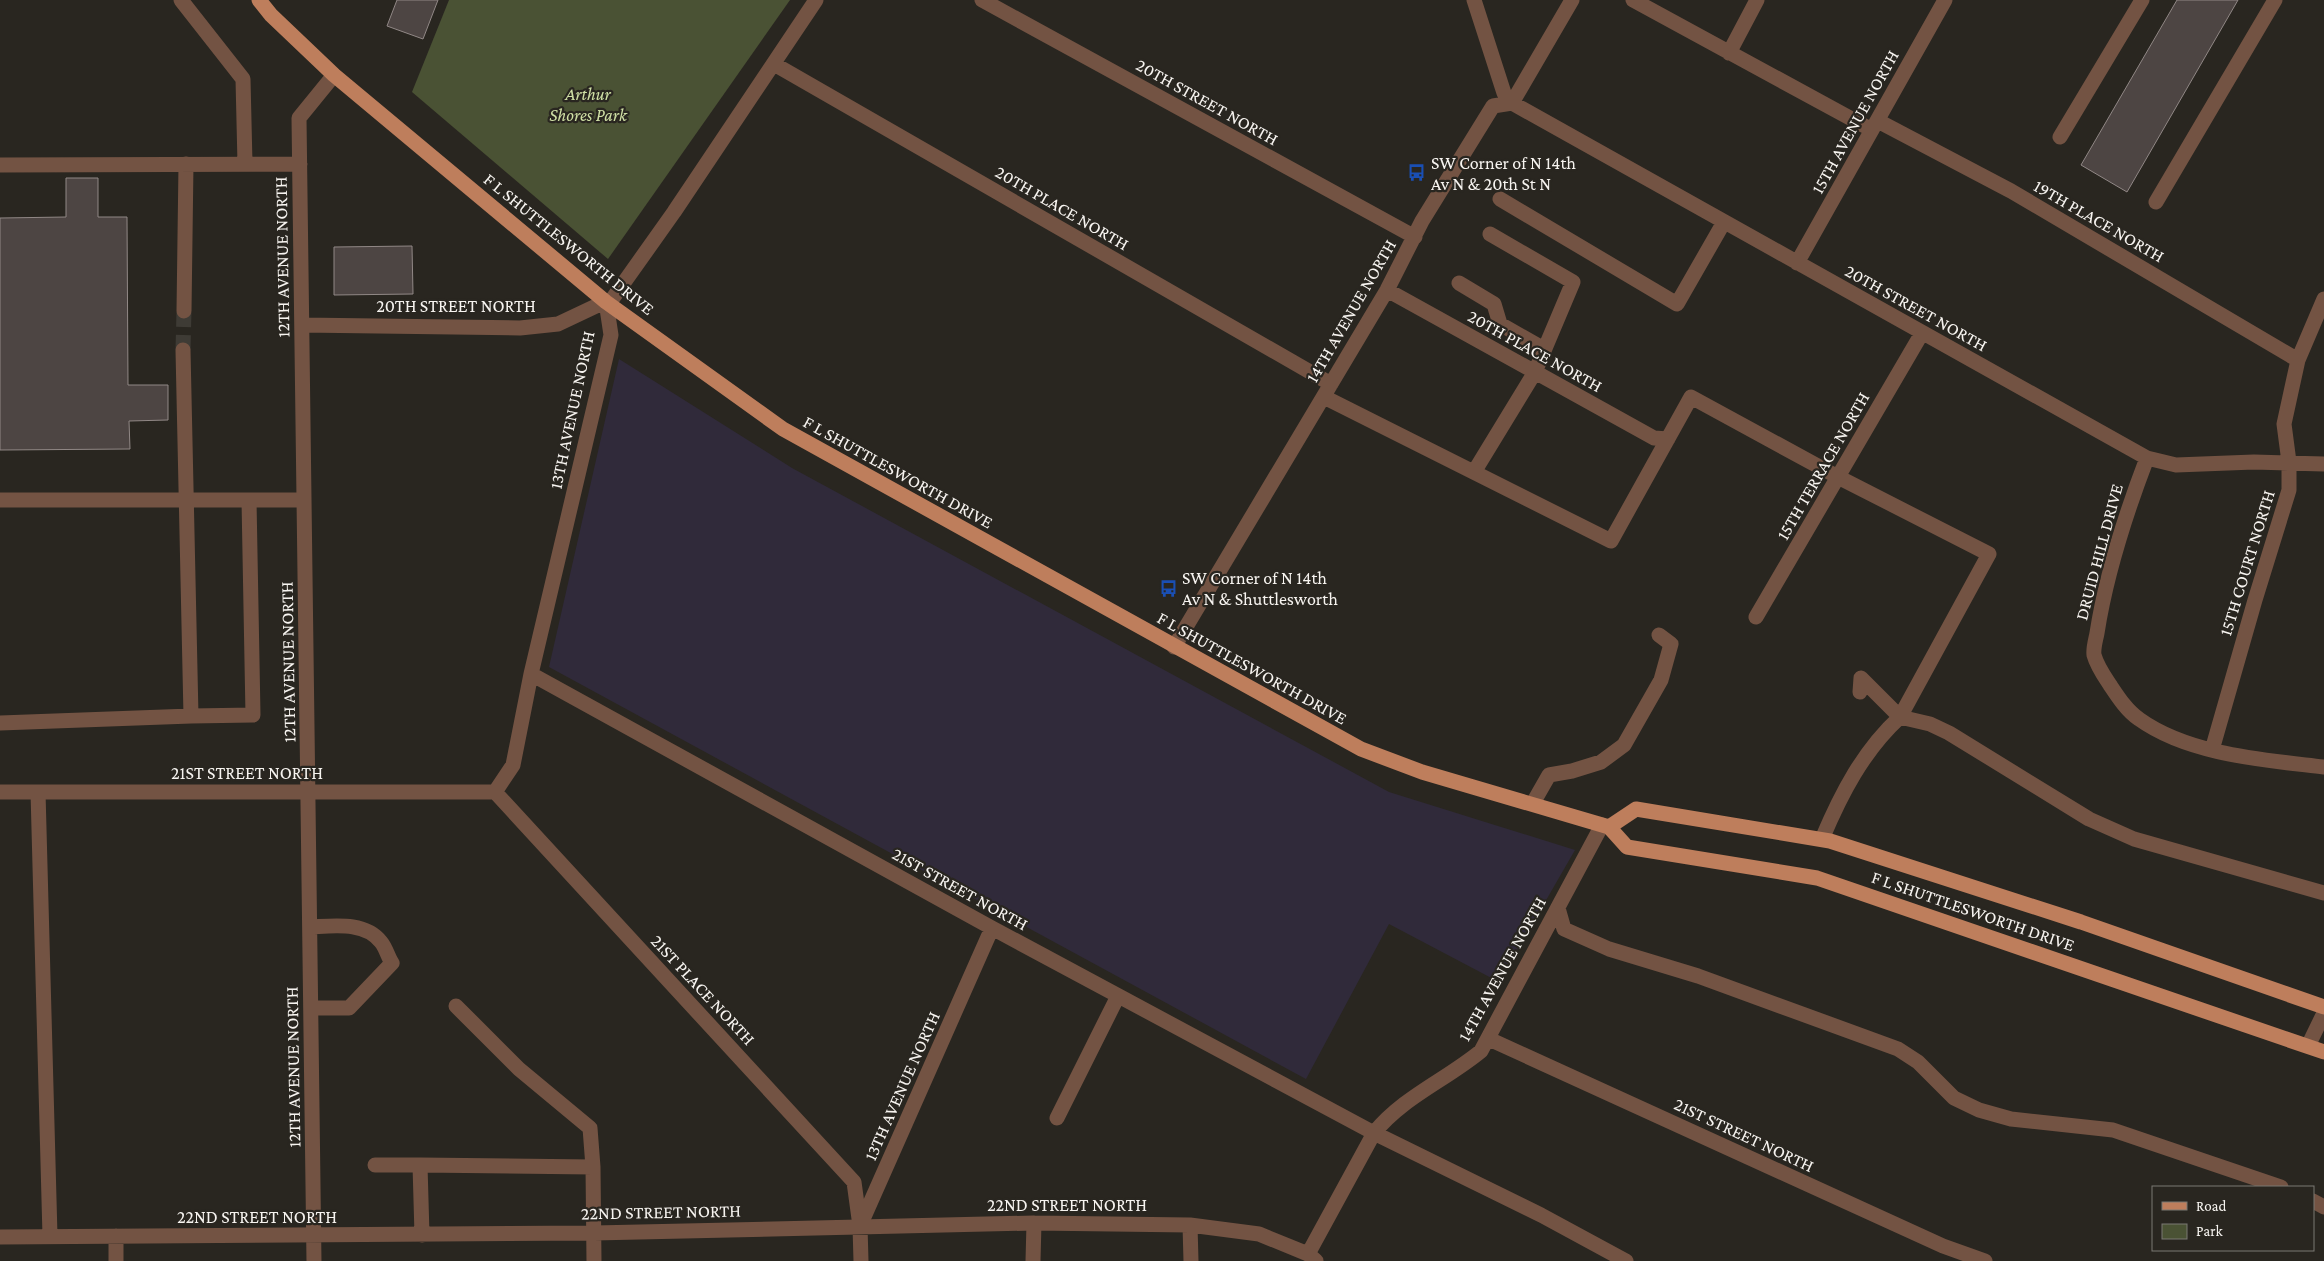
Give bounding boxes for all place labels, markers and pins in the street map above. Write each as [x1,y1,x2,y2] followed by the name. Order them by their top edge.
[1431,153,1576,194] place label: SW Corner of N 14th Av N & 20th St N
[1407,163,1427,183] bus stop icon: SW Corner of N 14th Av N & 20th St N
[1182,568,1338,609] place label: SW Corner of N 14th Av N & Shuttlesworth
[1158,578,1178,598] bus stop icon: SW Corner of N 14th Av N & Shuttlesworth

